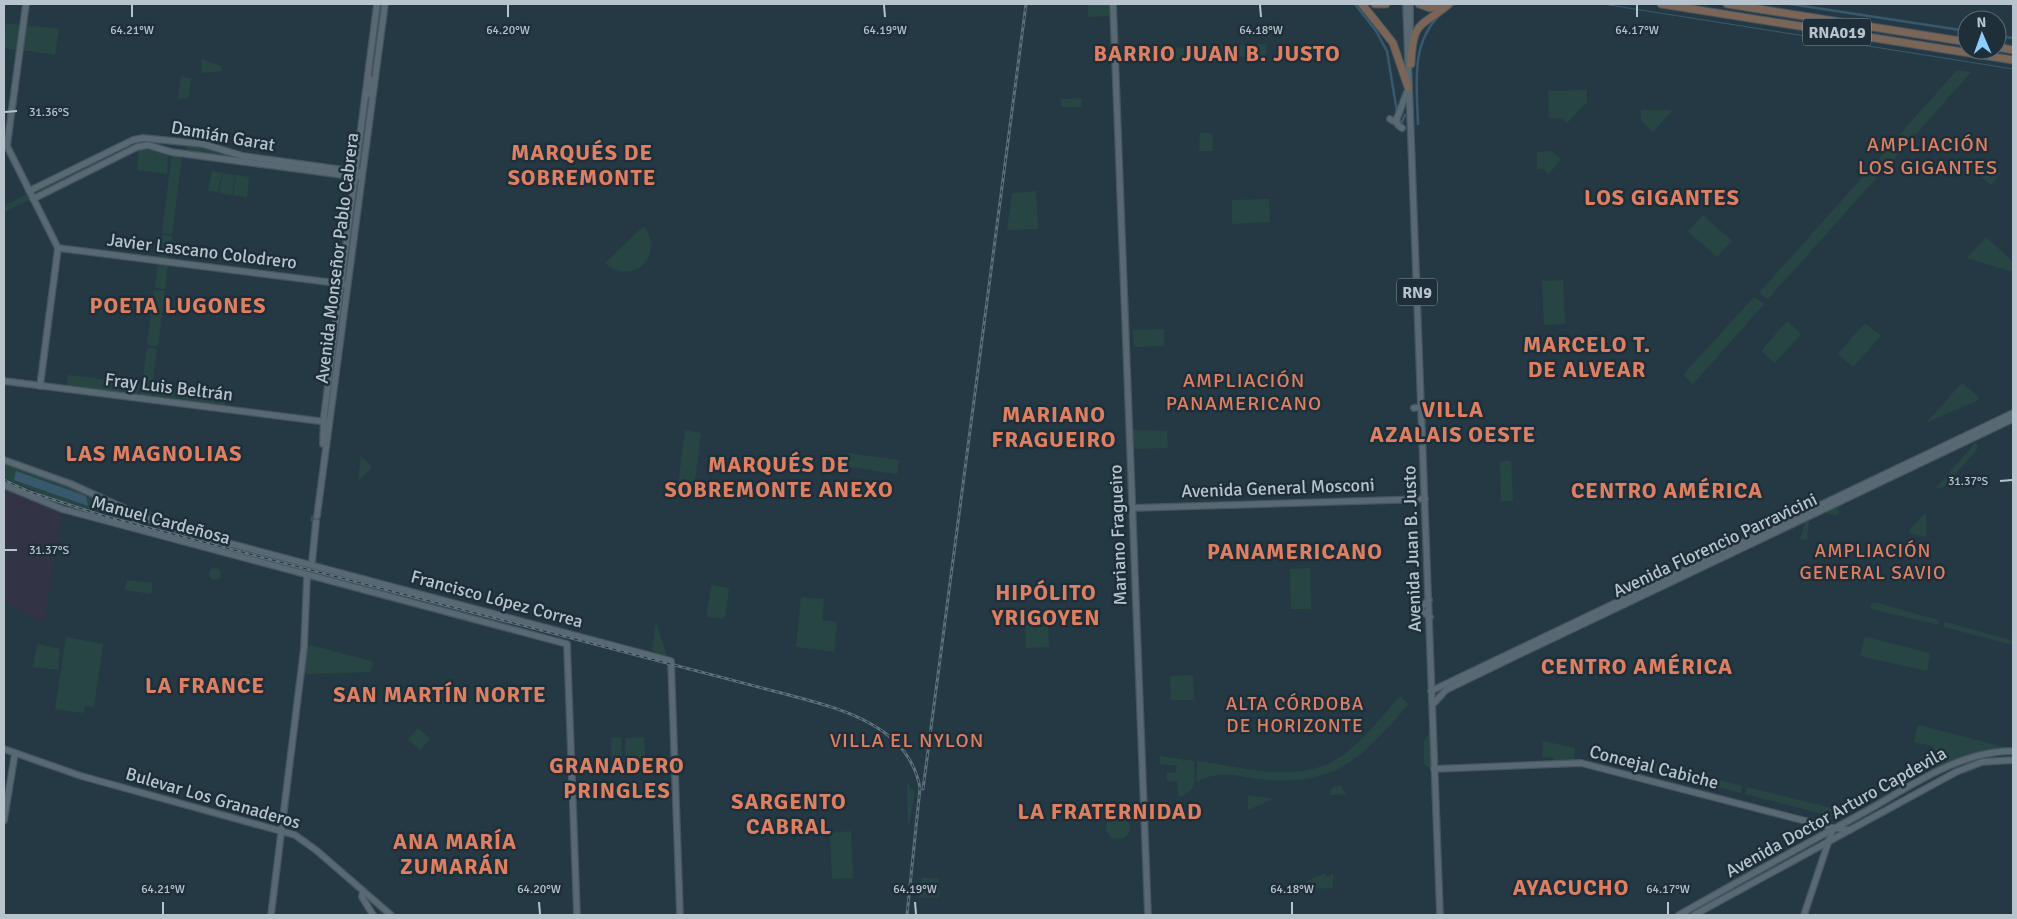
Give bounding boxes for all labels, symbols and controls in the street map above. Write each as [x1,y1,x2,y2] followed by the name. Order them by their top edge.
[1957,10,2007,60] north arrow
[1976,14,1987,31] text: N
[1803,18,1871,46] road number: RNA019
[110,23,154,38] text: 64.21°W
[486,23,530,38] text: 64.20°W
[863,23,907,38] text: 64.19°W
[1239,23,1283,38] text: 64.18°W
[1615,23,1659,38] text: 64.17°W
[1093,40,1341,67] district label: BARRIO JUAN B. JUSTO
[29,105,69,120] text: 31.36°S
[169,116,277,156] street label: Damián Garat
[311,131,363,385] street label: Avenida Monseñor Pablo Cabrera
[1858,132,1998,180] district label: AMPLIACIÓN LOS GIGANTES
[508,139,656,191] district label: MARQUÉS DE SOBREMONTE
[1584,184,1740,211] district label: LOS GIGANTES
[106,228,298,274] street label: Javier Lascano Colodrero
[1397,278,1437,306] road number: RN9
[89,292,267,319] district label: POETA LUGONES
[1523,331,1651,383] district label: MARCELO T. DE ALVEAR
[104,368,234,406] street label: Fray Luis Beltrán
[1166,368,1322,416] district label: AMPLIACIÓN PANAMERICANO
[1370,396,1536,448] district label: VILLA AZALAIS OESTE
[992,401,1116,453] district label: MARIANO FRAGUEIRO
[66,440,242,467] district label: LAS MAGNOLIAS
[664,451,894,503] district label: MARQUÉS DE SOBREMONTE ANEXO
[1105,464,1131,606] street label: Mariano Fragueiro
[1398,465,1426,633] street label: Avenida Juan B. Justo
[1181,474,1375,502] street label: Avenida General Mosconi
[1948,474,1988,489] text: 31.37°S
[1571,477,1763,504] district label: CENTRO AMÉRICA
[1609,488,1821,602] street label: Avenida Florencio Parravicini
[89,491,233,549] street label: Manuel Cardeñosa
[1207,538,1383,565] district label: PANAMERICANO
[1800,539,1946,585] district label: AMPLIACIÓN GENERAL SAVIO
[29,543,69,558] text: 31.37°S
[408,565,586,633] street label: Francisco López Correa
[991,579,1100,631] district label: HIPÓLITO YRIGOYEN
[1541,653,1733,680] district label: CENTRO AMÉRICA
[145,672,265,699] district label: LA FRANCE
[333,681,547,708] district label: SAN MARTÍN NORTE
[1226,692,1364,738] district label: ALTA CÓRDOBA DE HORIZONTE
[830,728,984,753] district label: VILLA EL NYLON
[1587,740,1721,794] street label: Concejal Cabiche
[1722,742,1950,882] street label: Avenida Doctor Arturo Capdevila
[549,752,685,804] district label: GRANADERO PRINGLES
[123,763,303,834] street label: Bulevar Los Granaderos
[731,788,847,840] district label: SARGENTO CABRAL
[1017,798,1203,825] district label: LA FRATERNIDAD
[393,828,517,880] district label: ANA MARÍA ZUMARÁN
[1513,874,1629,901] district label: AYACUCHO
[141,882,185,897] text: 64.21°W
[517,882,561,897] text: 64.20°W
[893,882,937,897] text: 64.19°W
[1270,882,1314,897] text: 64.18°W
[1646,882,1690,897] text: 64.17°W

